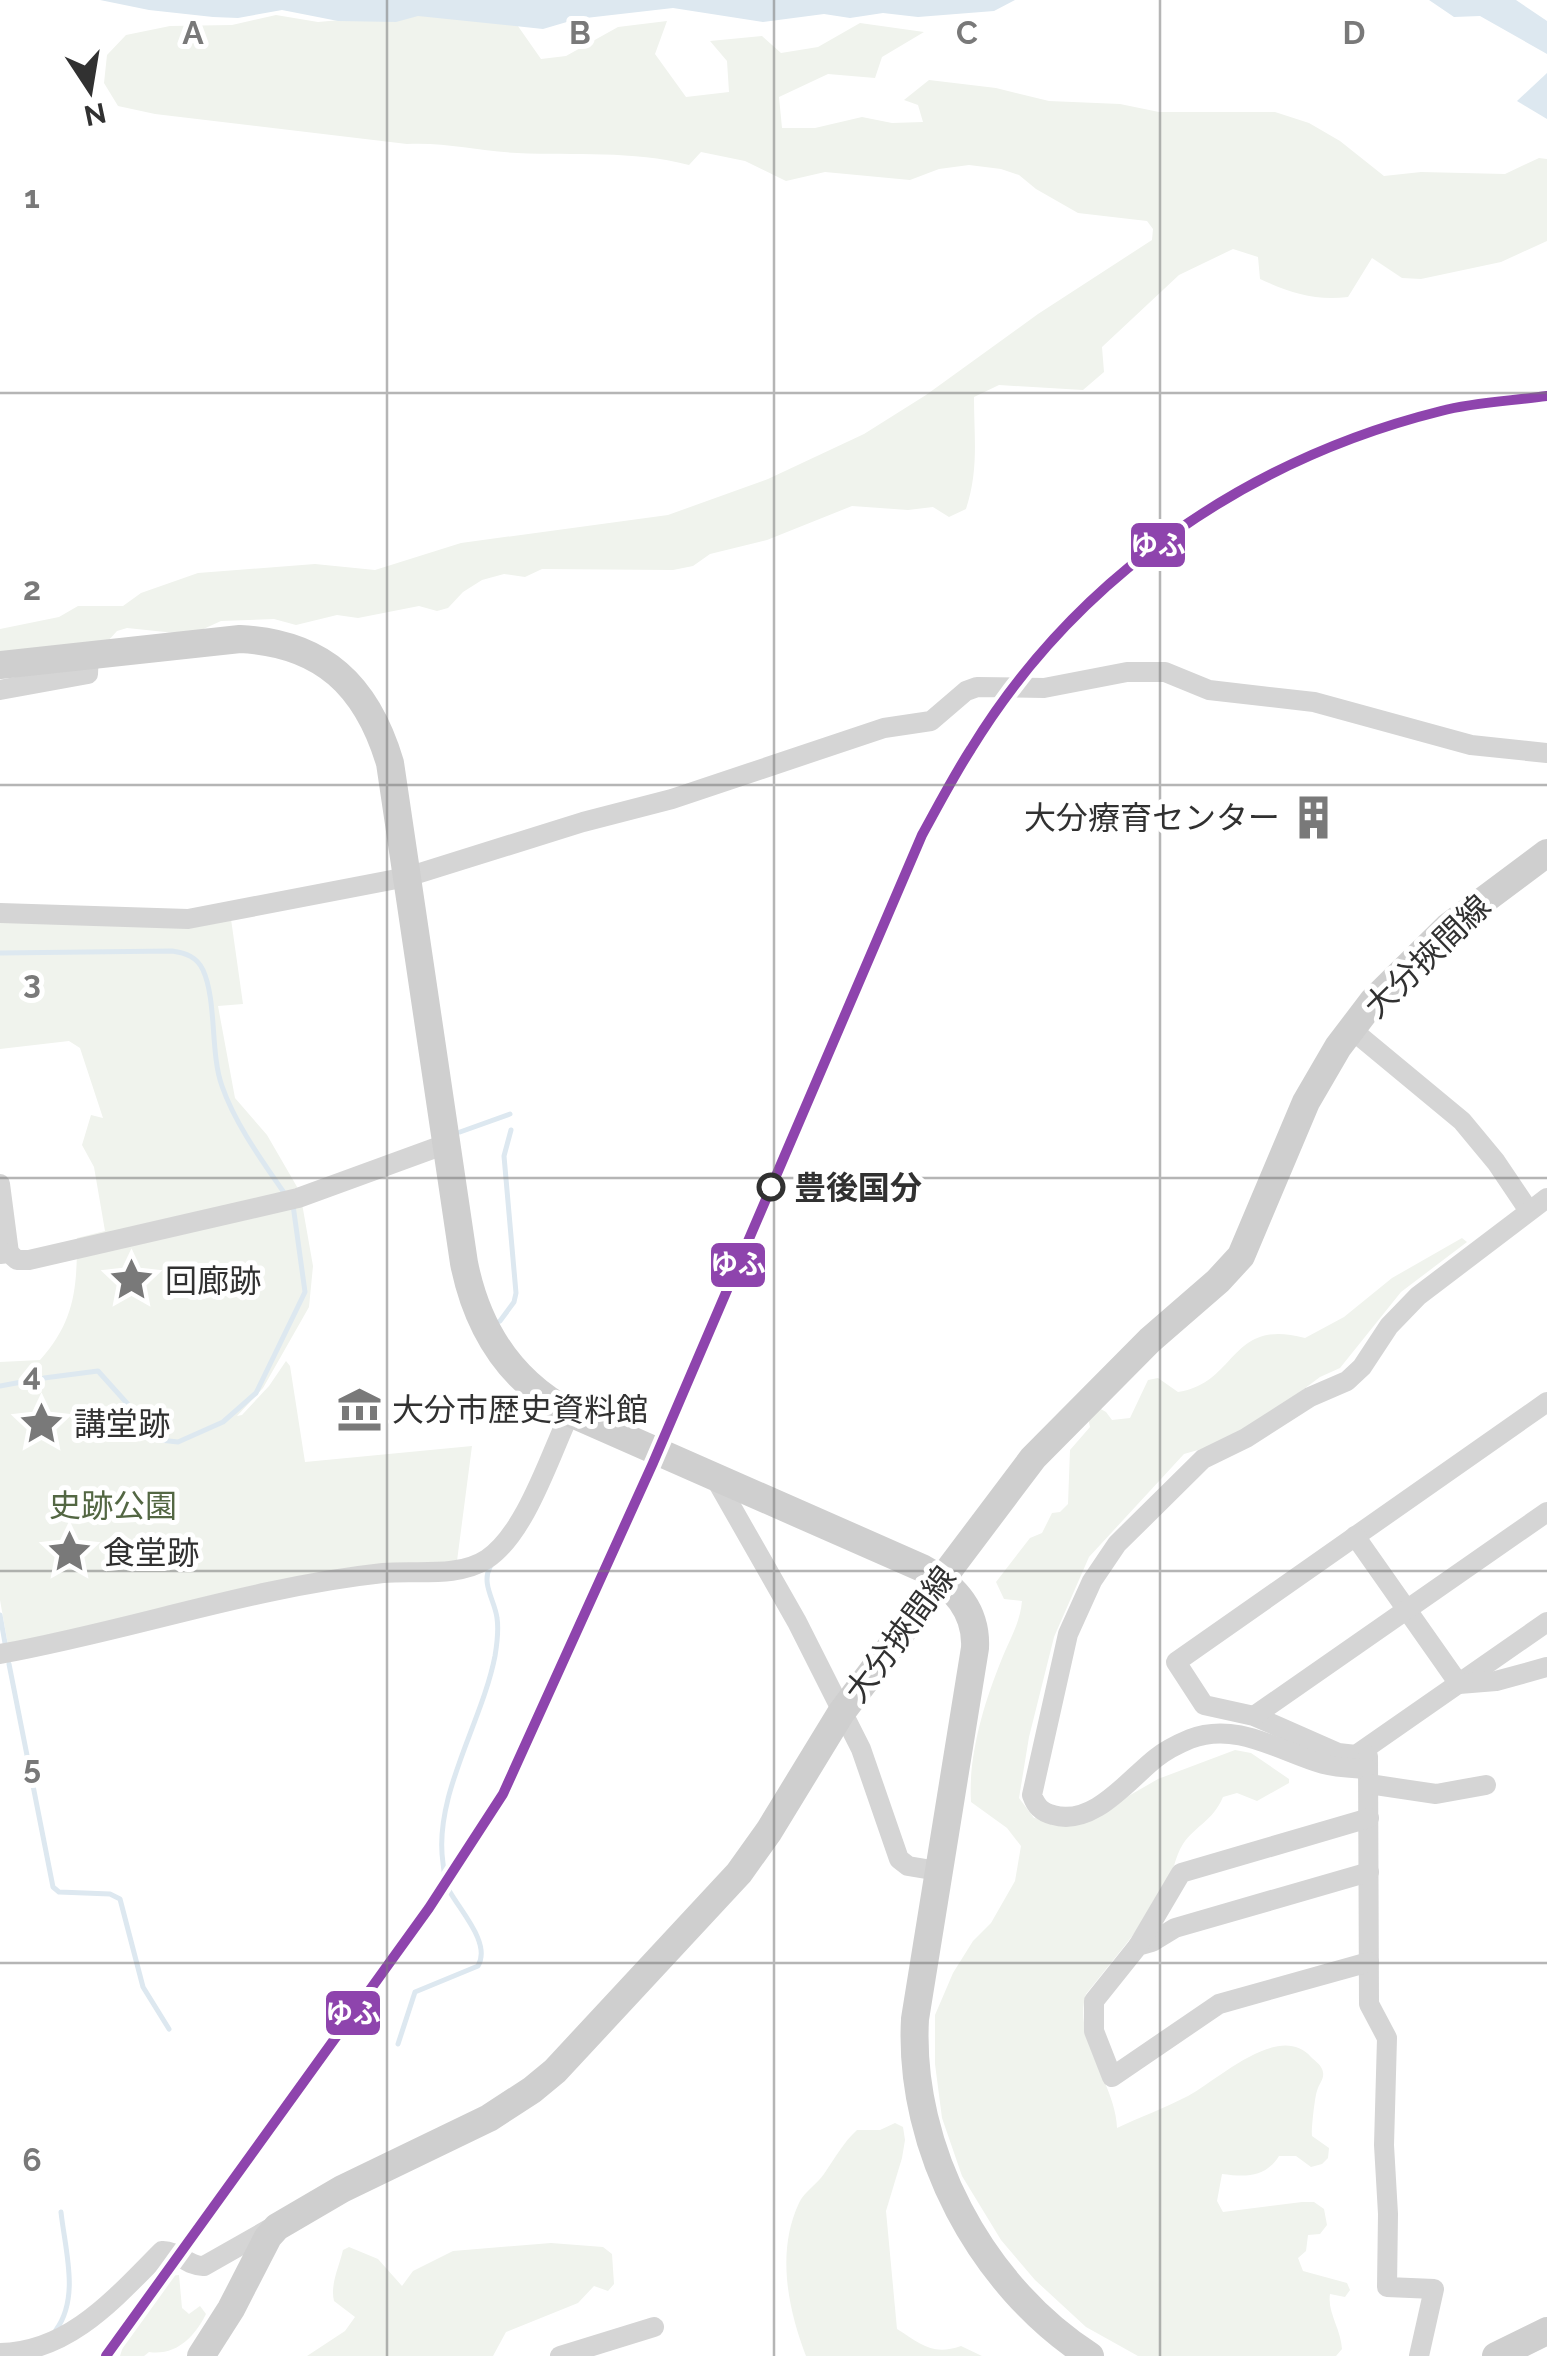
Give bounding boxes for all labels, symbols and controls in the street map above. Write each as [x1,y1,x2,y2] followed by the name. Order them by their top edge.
[182,14,204,51] text: A
[569,14,591,51] text: B
[956,14,978,51] text: C
[1343,14,1365,51] text: D
[40,40,140,140] north arrow
[81,96,109,132] text: N
[24,178,40,215] text: 1
[1129,521,1187,569] line badge: ゆふ
[1130,529,1186,562] text: ゆふ
[23,570,41,607] text: 2
[1289,793,1337,841] building icon: 大分療育センター
[1024,799,1280,836] place label: 大分療育センター
[1357,887,1497,1025] street label: 大分挾間線
[23,963,41,1000] text: 3
[794,1169,922,1206] place label: 豊後国分
[758,1174,784,1200] marker: 豊後国分
[709,1241,767,1289] line badge: ゆふ
[710,1248,766,1281] text: ゆふ
[108,1256,156,1304] place icon: 回廊跡
[165,1262,261,1299] place label: 回廊跡
[23,1356,41,1393] text: 4
[335,1385,383,1433] museum icon: 大分市歴史資料館
[392,1391,648,1428] place label: 大分市歴史資料館
[17,1399,65,1447] place icon: 講堂跡
[74,1405,170,1442] place label: 講堂跡
[49,1487,177,1524] park label: 史跡公園
[46,1528,94,1576] place icon: 食堂跡
[103,1534,199,1571] place label: 食堂跡
[837,1559,963,1709] street label: 大分挾間線
[23,1748,41,1785] text: 5
[324,1989,382,2037] line badge: ゆふ
[325,1997,381,2030] text: ゆふ
[22,2141,42,2178] text: 6

